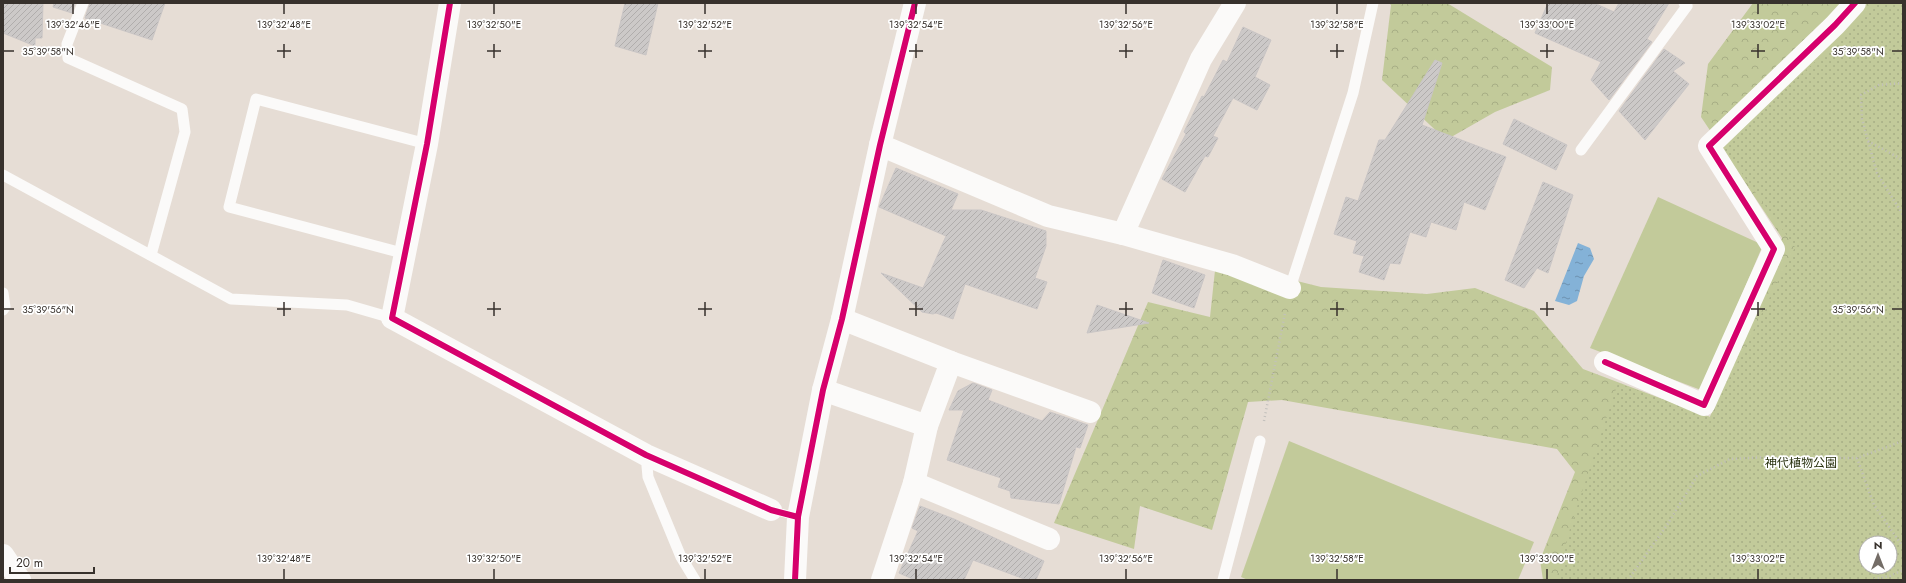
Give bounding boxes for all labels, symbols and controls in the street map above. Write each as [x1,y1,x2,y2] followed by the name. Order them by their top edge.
[46,17,100,32] text: 139°32'46"E
[257,17,311,32] text: 139°32'48"E
[467,17,521,32] text: 139°32'50"E
[678,17,732,32] text: 139°32'52"E
[889,17,943,32] text: 139°32'54"E
[1099,17,1153,32] text: 139°32'56"E
[1310,17,1364,32] text: 139°32'58"E
[1520,17,1574,32] text: 139°33'00"E
[1731,17,1785,32] text: 139°33'02"E
[22,44,74,59] text: 35°39'58"N
[1832,44,1884,59] text: 35°39'58"N
[22,302,74,317] text: 35°39'56"N
[1832,302,1884,317] text: 35°39'56"N
[1765,454,1837,472] park label: 神代植物公園
[1858,535,1898,575] north arrow
[1874,537,1882,553] text: N
[10,549,94,575] scale bar
[257,551,311,566] text: 139°32'48"E
[467,551,521,566] text: 139°32'50"E
[678,551,732,566] text: 139°32'52"E
[889,551,943,566] text: 139°32'54"E
[1099,551,1153,566] text: 139°32'56"E
[1310,551,1364,566] text: 139°32'58"E
[1520,551,1574,566] text: 139°33'00"E
[1731,551,1785,566] text: 139°33'02"E
[16,554,43,572] text: 20 m

